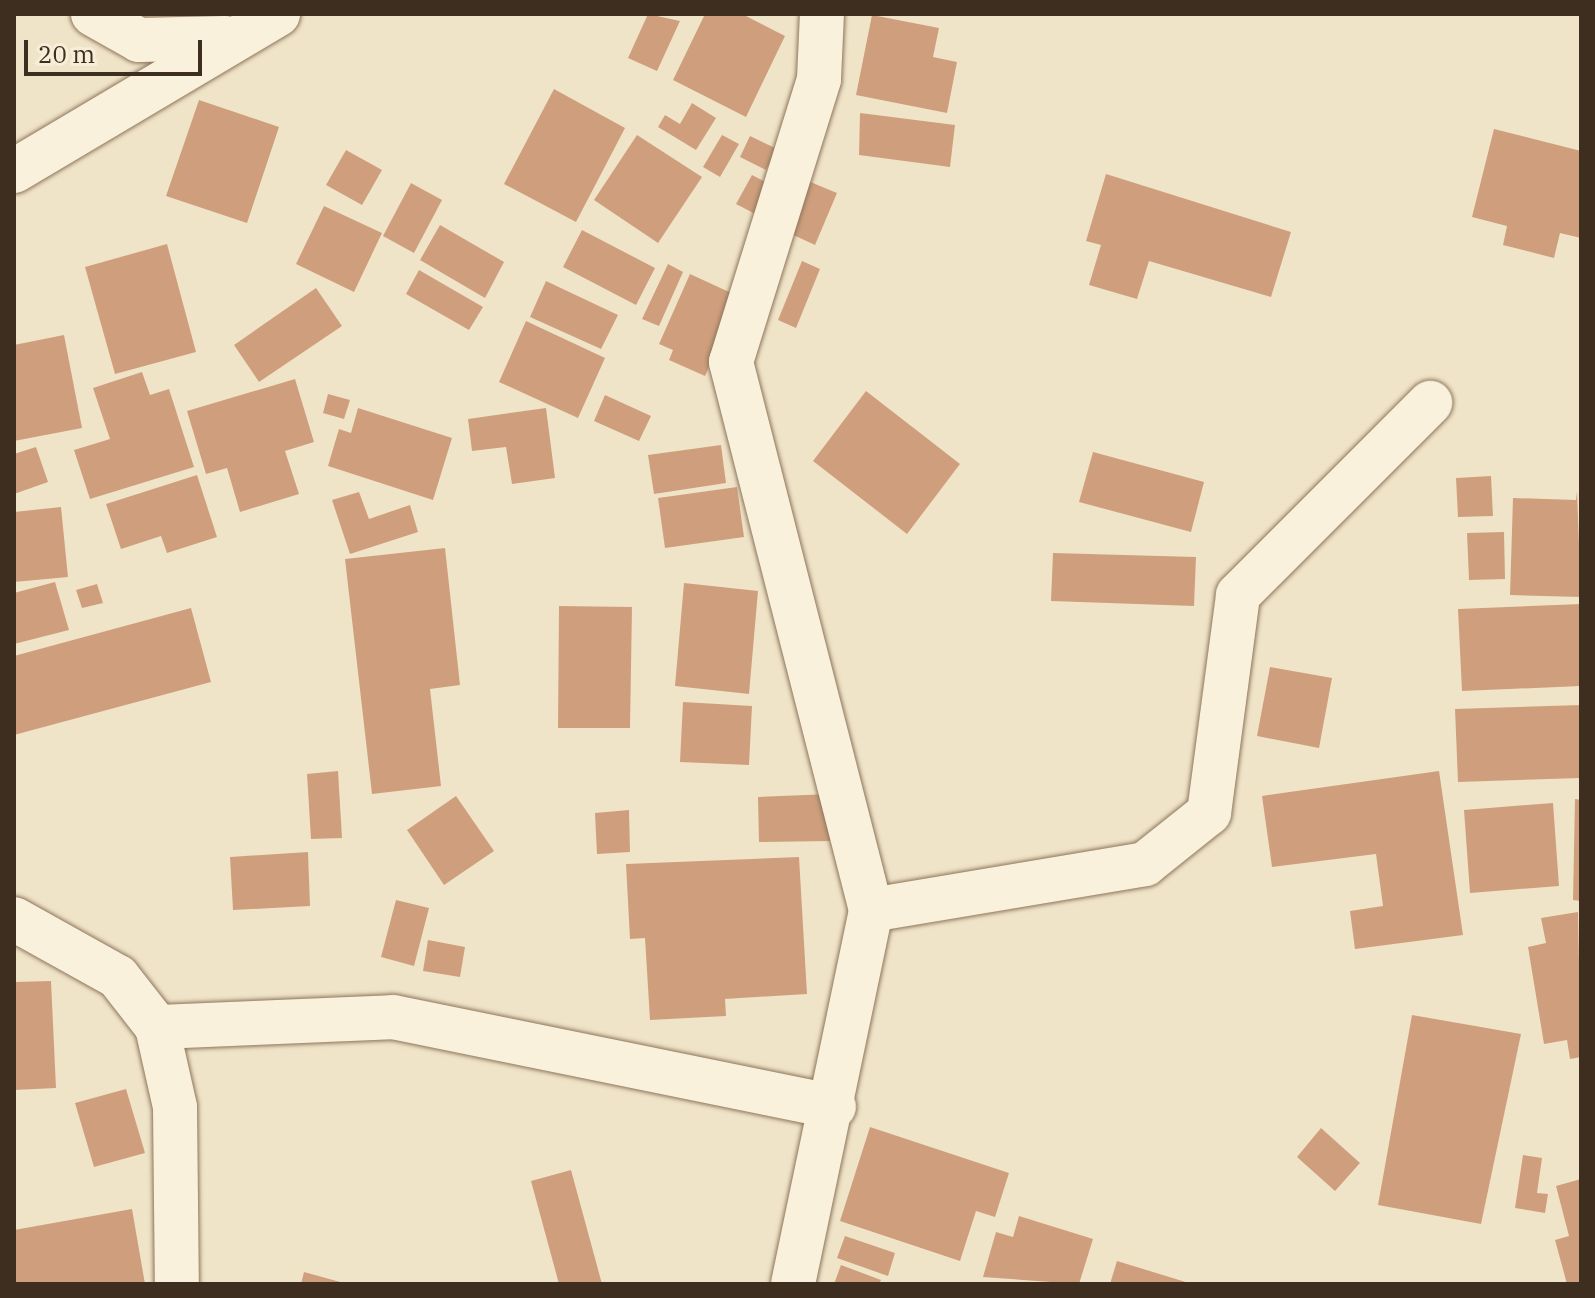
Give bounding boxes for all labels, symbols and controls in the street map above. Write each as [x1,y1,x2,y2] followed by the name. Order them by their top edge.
[28,24,206,74] scale bar
[38,38,95,70] text: 20 m

